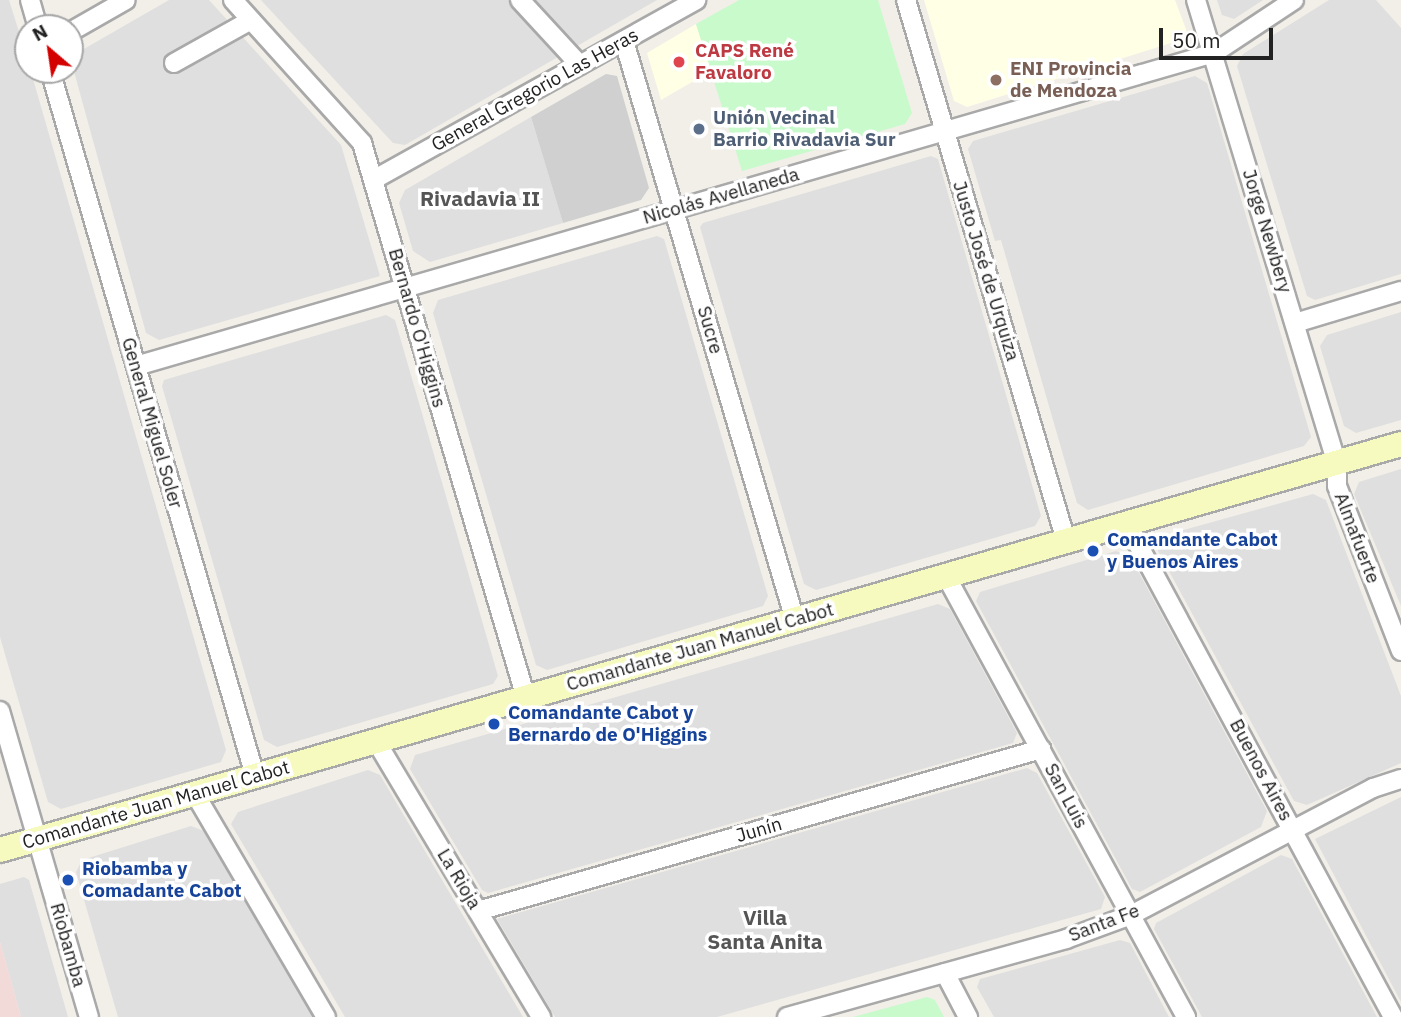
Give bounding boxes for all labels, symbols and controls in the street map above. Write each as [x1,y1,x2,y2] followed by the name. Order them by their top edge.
[14,14,84,84] north arrow
[1163,14,1277,58] scale bar
[28,19,52,46] text: N
[428,24,642,156] street label: General Gregorio Las Heras
[1172,26,1221,54] text: 50 m
[695,40,794,84] place label: CAPS René Favaloro
[669,52,689,72] marker: CAPS René Favaloro
[1010,58,1131,102] place label: ENI Provincia de Mendoza
[988,72,1004,88] marker: ENI Provincia de Mendoza
[713,107,896,151] place label: Unión Vecinal Barrio Rivadavia Sur
[691,121,707,137] marker: Unión Vecinal Barrio Rivadavia Sur
[640,163,802,229] street label: Nicolás Avellaneda
[1237,166,1297,296] street label: Jorge Newbery
[948,178,1024,364] street label: Justo José de Urquiza
[420,185,540,211] district label: Rivadavia II
[383,246,451,410] street label: Bernardo O'Higgins
[692,303,728,357] street label: Sucre
[117,335,187,511] street label: General Miguel Soler
[1329,489,1385,587] street label: Almafuerte
[1107,529,1278,573] place label: Comandante Cabot y Buenos Aires
[1085,543,1101,559] marker: Comandante Cabot y Buenos Aires
[564,598,836,696] street label: Comandante Juan Manuel Cabot
[508,702,707,746] place label: Comandante Cabot y Bernardo de O'Higgins
[1225,715,1297,825] street label: Buenos Aires
[486,716,502,732] marker: Comandante Cabot y Bernardo de O'Higgins
[20,756,292,854] street label: Comandante Juan Manuel Cabot
[1039,759,1093,833] street label: San Luis
[733,813,785,847] street label: Junín
[432,845,486,913] street label: La Rioja
[82,858,242,902] place label: Riobamba y Comadante Cabot
[60,872,76,888] marker: Riobamba y Comadante Cabot
[1065,899,1143,947] street label: Santa Fe
[45,900,91,990] street label: Riobamba
[707,904,823,954] district label: Villa Santa Anita

